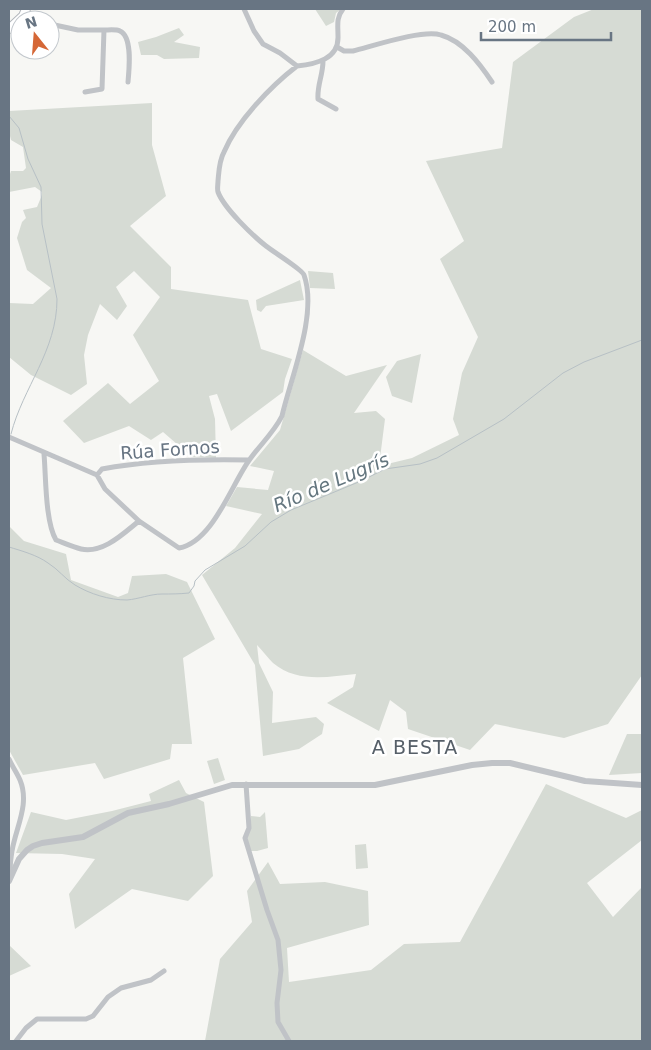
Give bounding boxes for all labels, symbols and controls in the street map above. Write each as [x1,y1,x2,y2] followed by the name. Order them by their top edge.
[10,10,60,60] north arrow
[481,10,611,42] scale bar
[23,13,39,32] text: N
[488,18,536,36] text: 200 m
[120,436,220,463] street label: Rúa Fornos
[270,448,392,516] water label: Río de Lugrís
[372,736,458,758] district label: A BESTA

